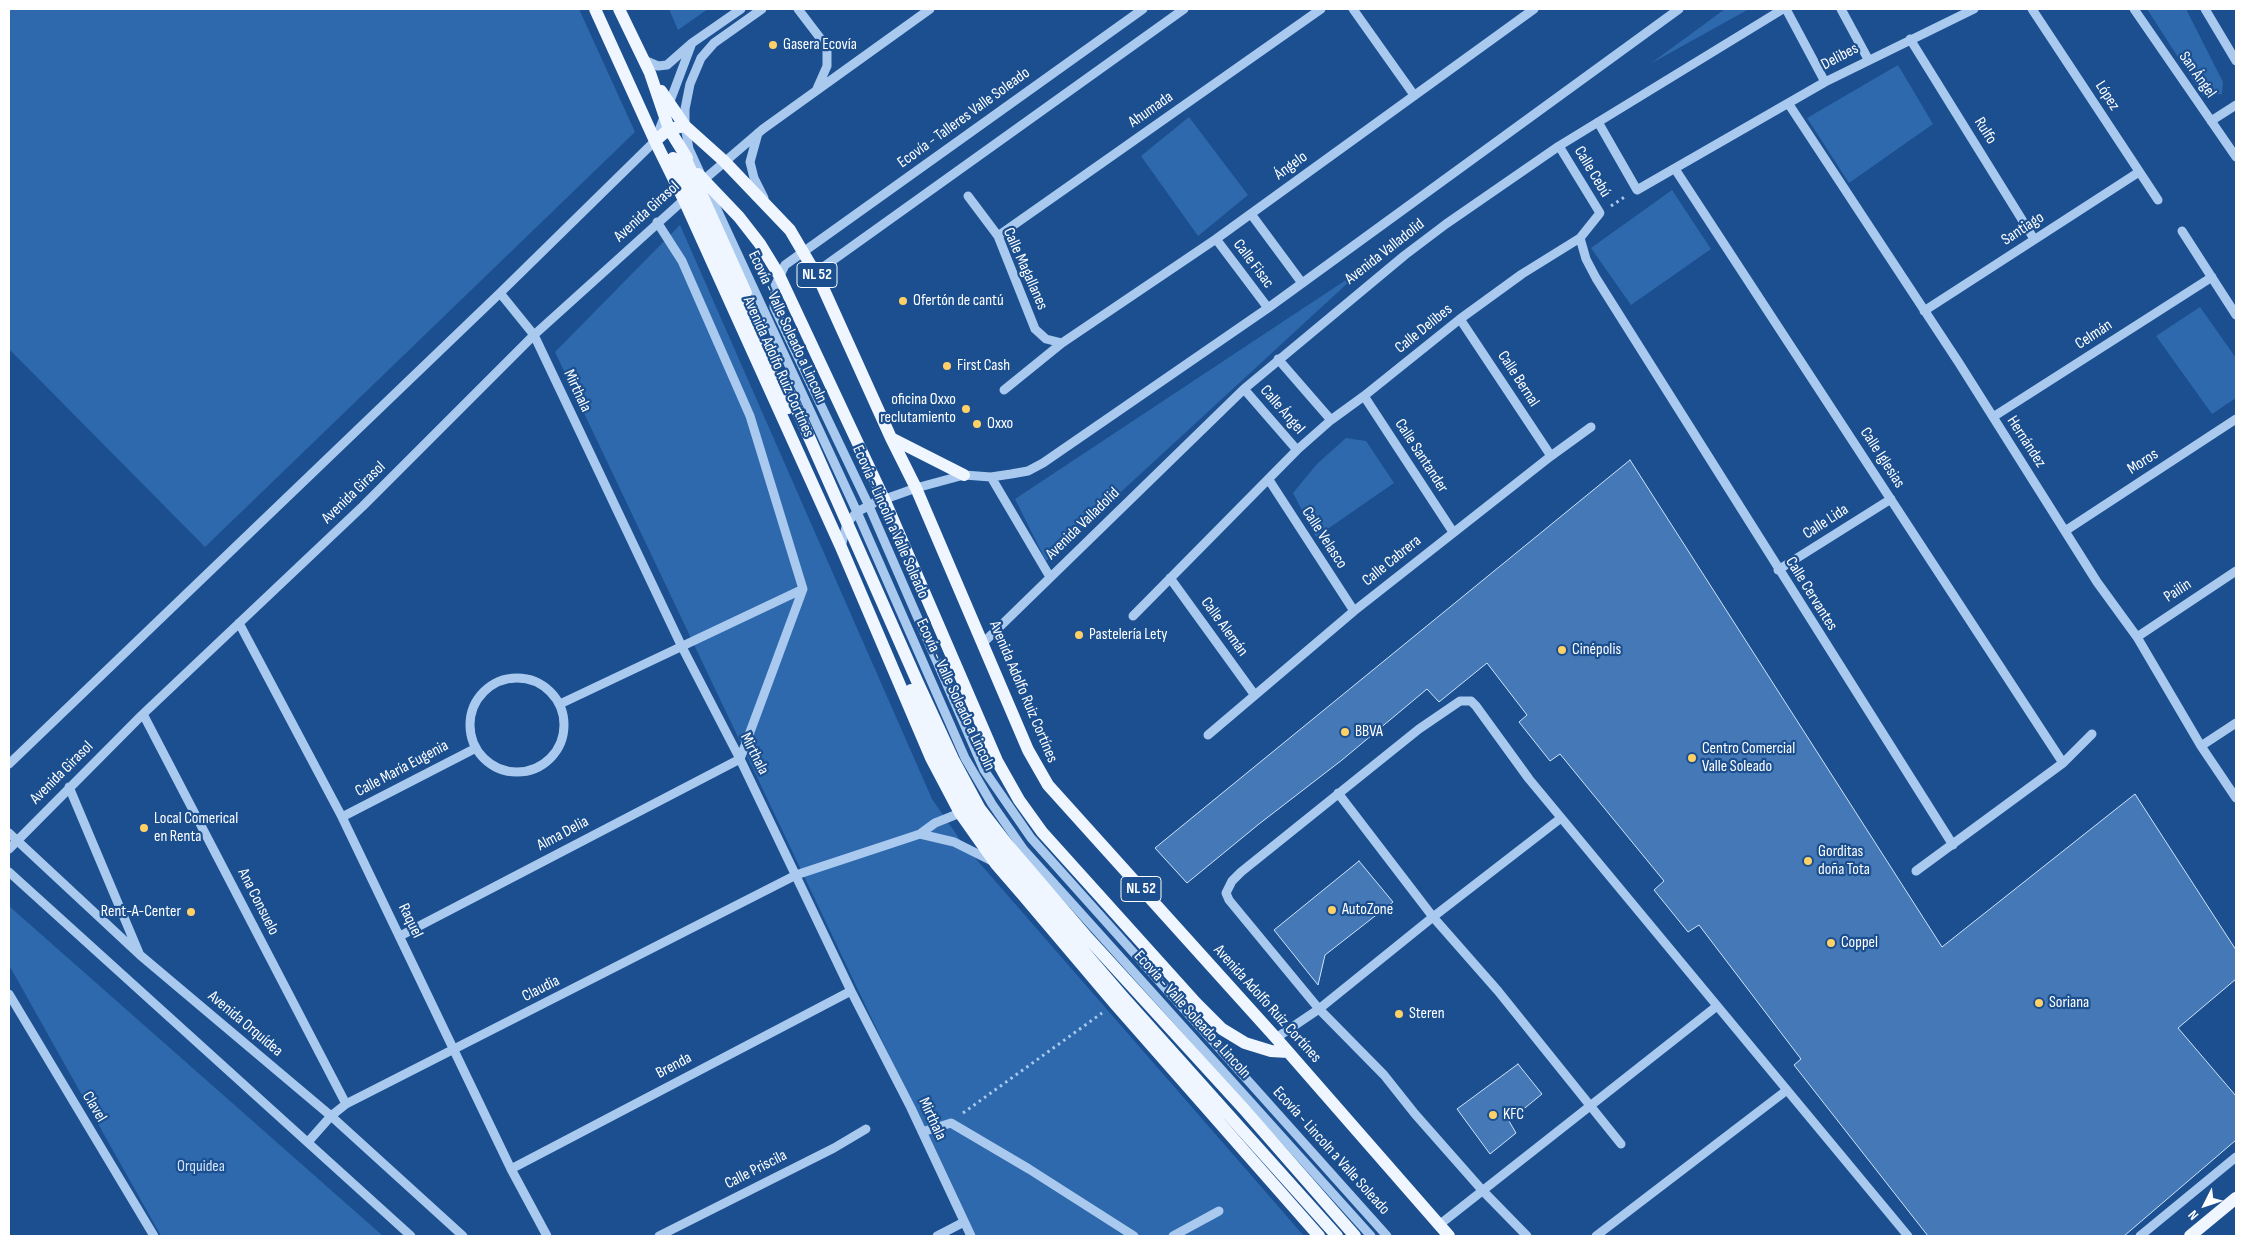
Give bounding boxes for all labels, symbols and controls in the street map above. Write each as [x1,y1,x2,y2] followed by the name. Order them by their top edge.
[783,35,857,55] place label: Gasera Ecovía
[767,39,779,51] marker: Gasera Ecovía
[1818,39,1862,75] street label: Delibes
[2174,48,2220,102] street label: San Ángel
[894,64,1034,172] street label: Ecovía - Talleres Valle Soleado
[2090,78,2124,114] street label: López
[1125,88,1177,132] street label: Ahumada
[1969,114,2001,148] street label: Rulfo
[1569,143,1615,201] street label: Calle Cebú
[1271,148,1311,184] street label: Ángelo
[610,178,684,246] street label: Avenida Girasol
[1998,208,2048,250] street label: Santiago
[1341,215,1429,289] street label: Avenida Valladolid
[998,225,1052,313] street label: Calle Magallanes
[1228,236,1278,292] street label: Calle Fisac
[743,248,831,406] street label: Ecovía - Valle Soleado a Lincoln
[797,262,837,288] road number: NL 52
[913,291,1004,311] place label: Ofertón de cantú
[738,294,818,440] street label: Avenida Adolfo Ruiz Cortínes
[897,295,909,307] marker: Ofertón de cantú
[1392,300,1456,358] street label: Calle Delibes
[2072,316,2116,354] street label: Celmán
[1493,347,1543,411] street label: Calle Bernal
[957,356,1010,376] place label: First Cash
[941,360,953,372] marker: First Cash
[559,367,595,415] street label: Mirthala
[1256,382,1308,438] street label: Calle Ángel
[880,390,956,428] place label: oficina Oxxo reclutamiento
[960,403,972,415] marker: oficina Oxxo reclutamiento
[2002,413,2050,471] street label: Hernández
[987,414,1013,434] place label: Oxxo
[1390,416,1452,496] street label: Calle Santander
[971,418,983,430] marker: Oxxo
[1855,424,1909,492] street label: Calle Iglesias
[848,442,932,602] street label: Ecovía - Lincoln a Valle Soleado
[2124,445,2162,479] street label: Moros
[318,458,390,528] street label: Avenida Girasol
[1042,484,1124,564] street label: Avenida Valladolid
[1800,500,1852,544] street label: Calle Lida
[1297,504,1351,572] street label: Calle Velasco
[1359,531,1425,591] street label: Calle Cabrera
[1781,554,1841,634] street label: Calle Cervantes
[2161,575,2195,607] street label: Pailin
[1196,594,1252,660] street label: Calle Alemán
[911,616,999,774] street label: Ecovía - Valle Soleado a Lincoln
[984,618,1062,766] street label: Avenida Adolfo Ruiz Cortínes
[1089,625,1168,645] place label: Pastelería Lety
[1073,629,1085,641] marker: Pastelería Lety
[1572,640,1621,660] place label: Cinépolis
[1556,644,1568,656] marker: Cinépolis
[1355,722,1383,742] place label: BBVA
[1339,726,1351,738] marker: BBVA
[735,730,773,778] street label: Mirthala
[352,736,452,802] street label: Calle María Eugenia
[27,738,97,808] street label: Avenida Girasol
[1702,739,1795,777] place label: Centro Comercial Valle Soleado
[1686,752,1698,764] marker: Centro Comercial Valle Soleado
[154,809,238,847] place label: Local Comerical en Renta
[534,812,592,856] street label: Alma Delia
[138,822,150,834] marker: Local Comerical en Renta
[1818,842,1870,880] place label: Gorditas doña Tota
[1802,855,1814,867] marker: Gorditas doña Tota
[233,865,283,939] street label: Ana Consuelo
[1121,876,1161,902] road number: NL 52
[1342,900,1393,920] place label: AutoZone
[393,901,427,941] street label: Raquel
[101,902,181,922] place label: Rent-A-Center
[1326,904,1338,916] marker: AutoZone
[185,906,197,918] marker: Rent-A-Center
[1841,933,1878,953] place label: Coppel
[1825,937,1837,949] marker: Coppel
[1209,941,1325,1067] street label: Avenida Adolfo Ruiz Cortínes
[1129,947,1255,1083] street label: Ecovía - Valle Soleado a Lincoln
[519,972,563,1006] street label: Claudia
[204,987,286,1061] street label: Avenida Orquídea
[2049,993,2089,1013] place label: Soriana
[2033,997,2045,1009] marker: Soriana
[1409,1004,1445,1024] place label: Steren
[1393,1008,1405,1020] marker: Steren
[653,1049,695,1083] street label: Brenda
[1268,1083,1394,1219] street label: Ecovía - Lincoln a Valle Soleado
[77,1088,111,1126] street label: Clavel
[914,1095,950,1143] street label: Mirthala
[1503,1105,1524,1125] place label: KFC
[1487,1109,1499,1121] marker: KFC
[722,1146,790,1194] street label: Calle Priscila
[177,1157,225,1177] park label: Orquidea
[2180,1180,2230,1230] north arrow
[2184,1207,2202,1224] text: N

